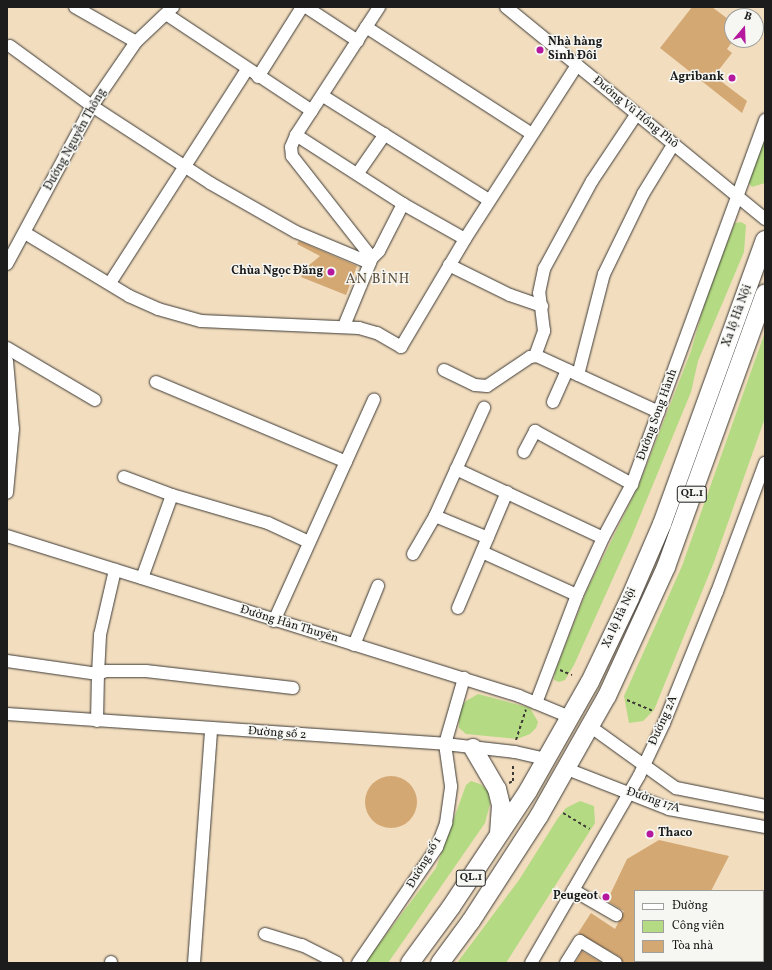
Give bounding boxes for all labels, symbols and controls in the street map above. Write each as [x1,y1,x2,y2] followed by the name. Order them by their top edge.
[724,8,764,48] north arrow
[742,9,754,25] text: B
[548,36,602,64] place label: Nhà hàng Sinh Đôi
[535,45,545,55] marker: Nhà hàng Sinh Đôi
[670,71,724,85] place label: Agribank
[727,73,737,83] marker: Agribank
[589,74,681,152] street label: Đường Vũ Hồng Phô
[42,86,110,194] street label: Đường Nguyễn Thông
[231,265,323,279] place label: Chùa Ngọc Đăng
[326,267,336,277] marker: Chùa Ngọc Đăng
[346,272,410,288] district label: AN BÌNH
[720,283,756,349] street label: Xa lộ Hà Nội
[635,367,681,463] street label: Đường Song Hành
[676,485,708,503] road number: QL.1
[600,585,640,651] street label: Xa lộ Hà Nội
[238,603,340,647] street label: Đường Hàn Thuyên
[647,694,681,748] street label: Đường 2A
[247,725,307,743] street label: Đường số 2
[624,785,682,817] street label: Đường 17A
[658,827,692,841] place label: Thaco
[645,829,655,839] marker: Thaco
[405,835,445,891] street label: Đường số 1
[455,869,487,887] road number: QL.1
[553,890,598,904] place label: Peugeot
[634,890,764,962] legend
[601,892,611,902] marker: Peugeot
[672,898,708,914] text: Đường
[672,918,724,934] text: Công viên
[672,938,713,954] text: Tòa nhà

